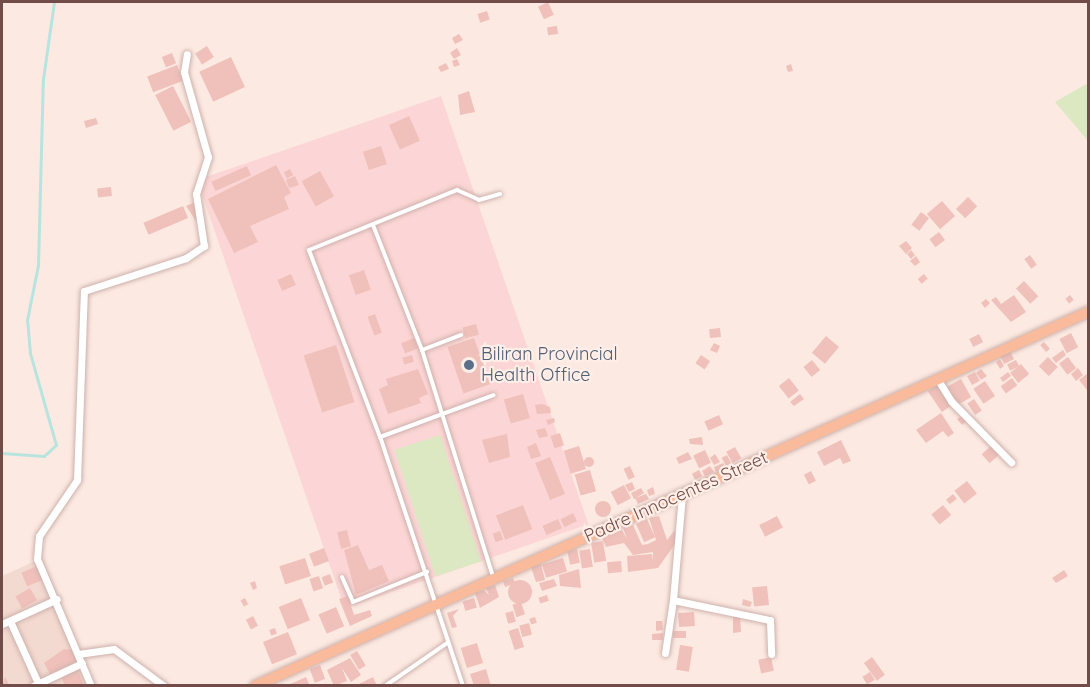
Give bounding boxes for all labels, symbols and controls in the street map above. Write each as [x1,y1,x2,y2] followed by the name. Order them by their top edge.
[481,344,618,386] place label: Biliran Provincial Health Office
[462,358,476,372] marker: Biliran Provincial Health Office
[581,447,771,547] street label: Padre Innocentes Street

